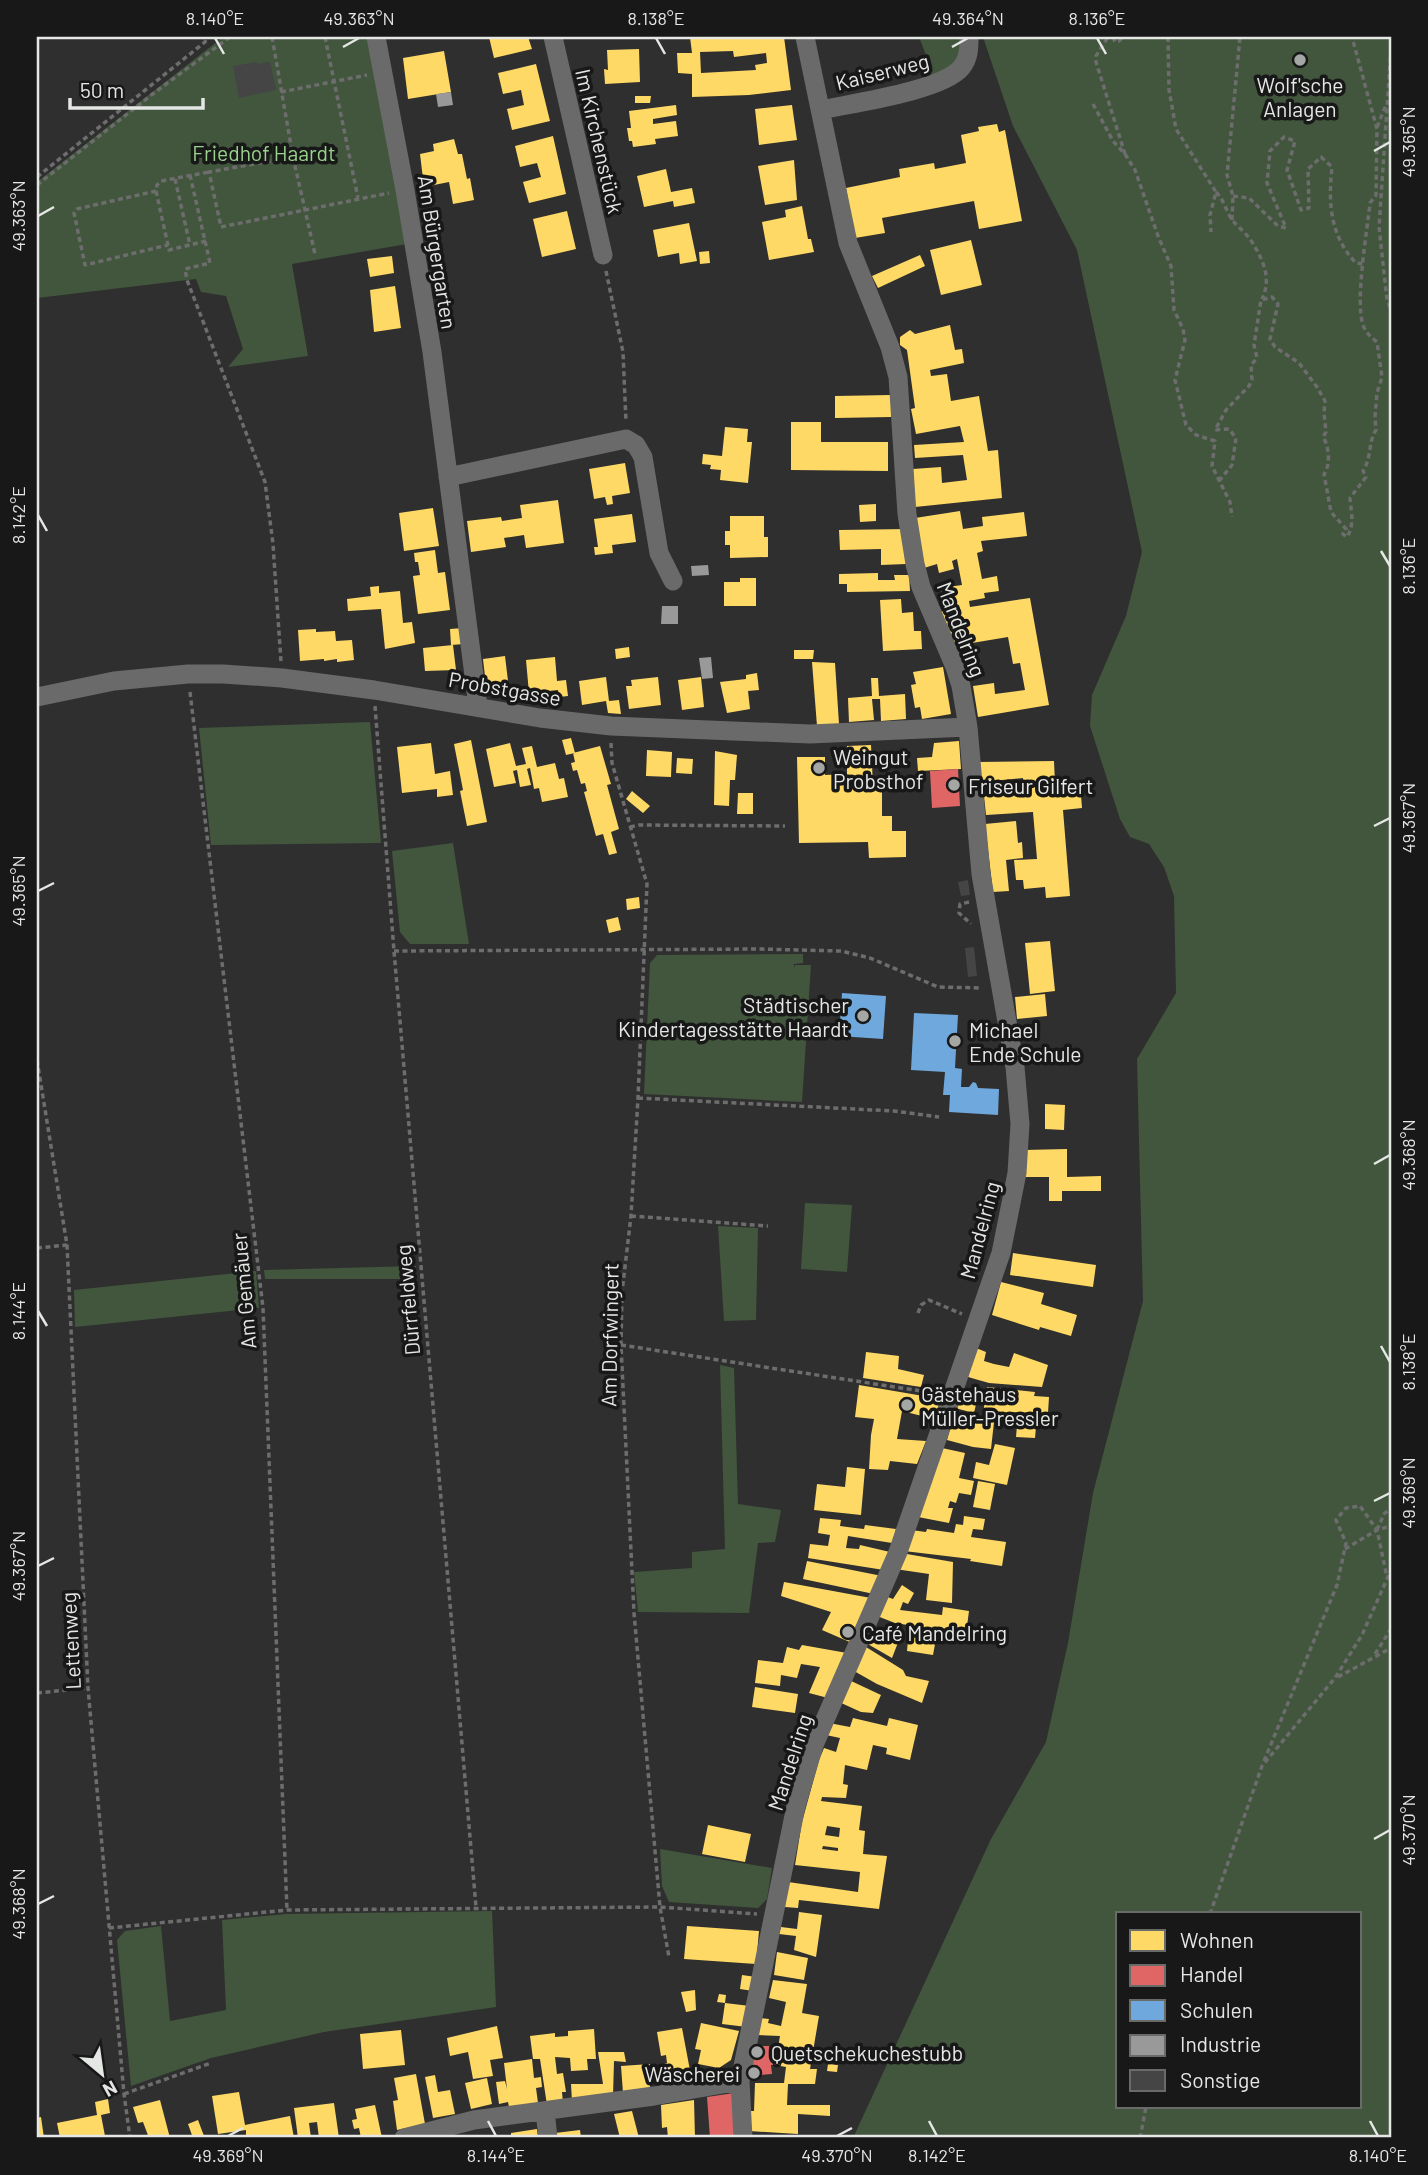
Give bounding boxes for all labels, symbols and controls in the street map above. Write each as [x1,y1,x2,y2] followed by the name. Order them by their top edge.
[186,7,244,29] text: 8.140°E
[323,7,395,29] text: 49.363°N
[627,7,685,29] text: 8.138°E
[932,7,1004,29] text: 49.364°N
[1069,7,1125,29] text: 8.136°E
[833,47,931,95] street label: Kaiserweg
[1292,52,1308,68] marker: Wolf'sche Anlagen
[70,66,203,110] scale bar
[571,66,629,216] street label: Im Kirchenstück
[1256,72,1344,121] place label: Wolf'sche Anlagen
[80,77,124,102] text: 50 m
[1397,106,1419,178] text: 49.365°N
[192,140,336,165] park label: Friedhof Haardt
[413,173,463,331] street label: Am Bürgergarten
[7,180,29,252] text: 49.363°N
[7,486,29,544] text: 8.142°E
[1397,538,1419,594] text: 8.136°E
[932,578,992,680] street label: Mandelring
[447,666,563,710] street label: Probstgasse
[833,744,924,793] place label: Weingut Probsthof
[811,760,827,776] marker: Weingut Probsthof
[968,773,1093,798] place label: Friseur Gilfert
[946,777,962,793] marker: Friseur Gilfert
[1397,783,1419,853] text: 49.367°N
[7,855,29,927] text: 49.365°N
[618,992,849,1041] place label: Städtischer Kindertagesstätte Haardt
[855,1008,871,1024] marker: Städtischer Kindertagesstätte Haardt
[969,1017,1082,1066] place label: Michael Ende Schule
[947,1033,963,1049] marker: Michael Ende Schule
[1397,1119,1419,1191] text: 49.368°N
[954,1178,1004,1282] street label: Mandelring
[225,1232,261,1350] street label: Am Gemäuer
[390,1244,424,1356] street label: Dürrfeldweg
[595,1263,623,1407] street label: Am Dorfwingert
[7,1282,29,1340] text: 8.144°E
[1397,1333,1419,1391] text: 8.138°E
[921,1381,1059,1430] place label: Gästehaus Müller-Pressler
[899,1397,915,1413] marker: Gästehaus Müller-Pressler
[1397,1457,1419,1529] text: 49.369°N
[7,1531,29,1601] text: 49.367°N
[55,1592,85,1690] street label: Lettenweg
[862,1620,1007,1645] place label: Café Mandelring
[840,1624,856,1640] marker: Café Mandelring
[762,1711,816,1813] street label: Mandelring
[1397,1794,1419,1866] text: 49.370°N
[7,1868,29,1940] text: 49.368°N
[1116,1912,1362,2108] legend
[1180,1927,1254,1952] text: Wohnen
[1180,1961,1243,1986] text: Handel
[1180,1997,1253,2022] text: Schulen
[1180,2031,1261,2056] text: Industrie
[66,2038,136,2108] north arrow
[771,2040,963,2065] place label: Quetschekuchestubb
[749,2044,765,2060] marker: Quetschekuchestubb
[644,2061,740,2086] place label: Wäscherei
[746,2065,762,2081] marker: Wäscherei
[1180,2067,1261,2092] text: Sonstige
[99,2076,122,2102] text: N
[192,2144,264,2166] text: 49.369°N
[467,2144,525,2166] text: 8.144°E
[801,2144,873,2166] text: 49.370°N
[908,2144,966,2166] text: 8.142°E
[1349,2144,1407,2166] text: 8.140°E

